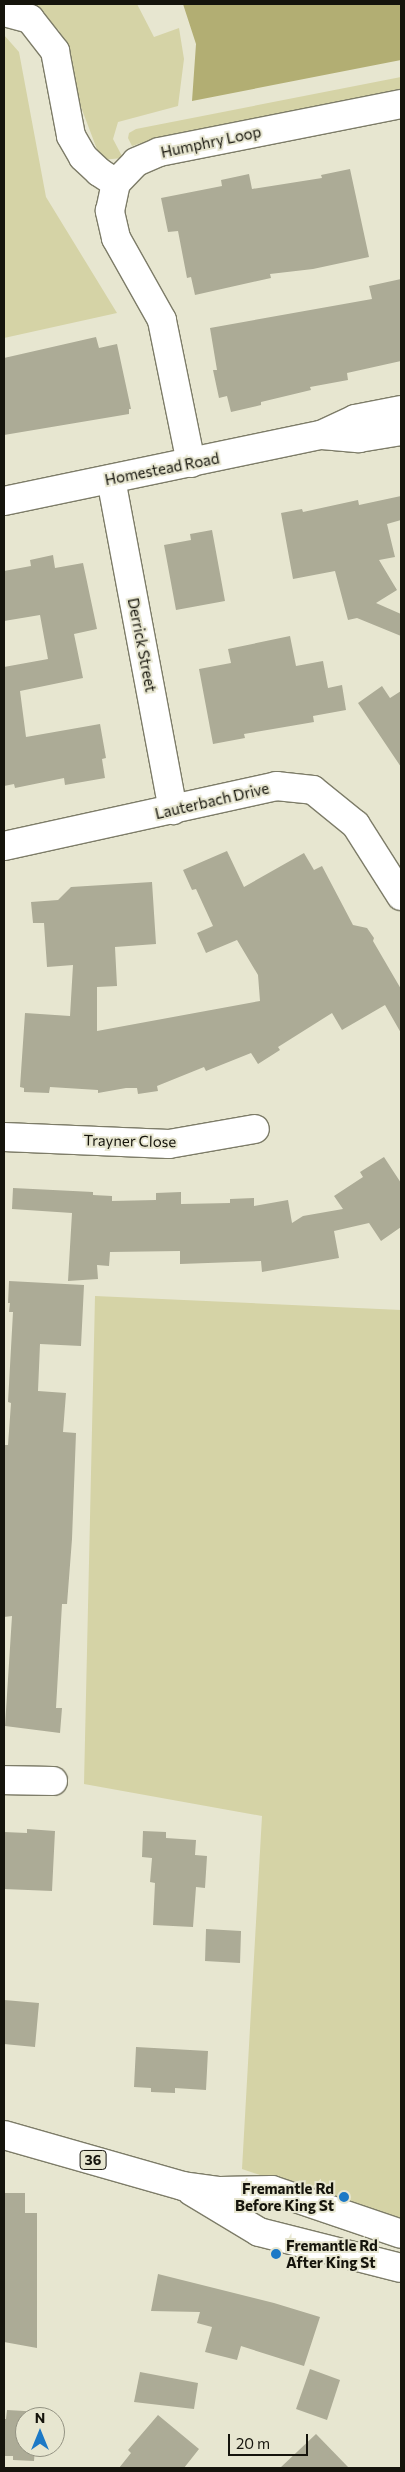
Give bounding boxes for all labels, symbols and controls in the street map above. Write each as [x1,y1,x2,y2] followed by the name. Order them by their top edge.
[159,123,263,161] street label: Humphry Loop
[103,449,221,489] street label: Homestead Road
[124,596,160,694] street label: Derrick Street
[153,779,271,823] street label: Lauterbach Drive
[84,1131,176,1151] street label: Trayner Close
[79,2148,107,2172] road number: 36
[235,2179,334,2214] place label: Fremantle Rd Before King St
[338,2191,350,2203] marker: Fremantle Rd Before King St
[286,2236,378,2271] place label: Fremantle Rd After King St
[270,2248,282,2260] marker: Fremantle Rd After King St
[15,2407,65,2457] north arrow
[35,2409,45,2426] text: N
[230,2424,310,2456] scale bar
[236,2434,270,2452] text: 20 m

